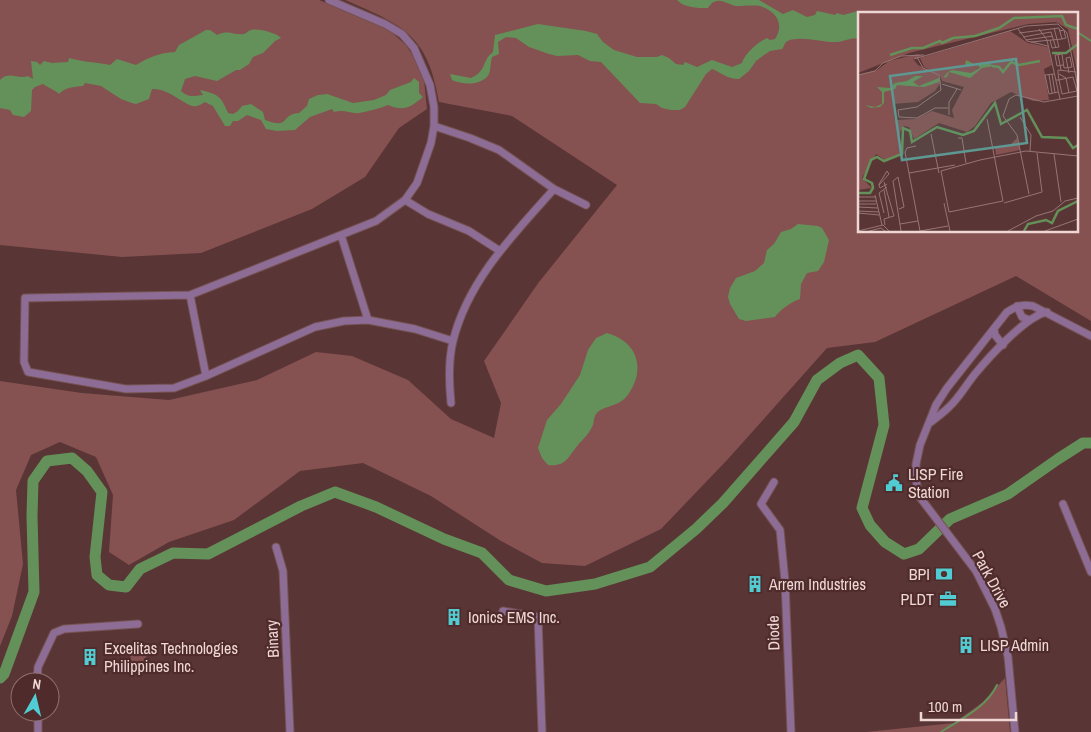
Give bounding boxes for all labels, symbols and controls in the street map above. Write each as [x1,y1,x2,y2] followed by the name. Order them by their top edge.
[858,12,1078,232] inset map
[908,463,963,503] place label: LISP Fire Station
[884,473,904,493] public building icon: LISP Fire Station
[967,547,1017,611] street label: Park Drive
[909,563,930,585] place label: BPI
[934,564,954,584] bank icon: BPI
[768,573,866,595] place label: Arrem Industries
[745,574,765,594] building icon: Arrem Industries
[900,588,934,610] place label: PLDT
[938,589,958,609] office icon: PLDT
[468,606,560,628] place label: Ionics EMS Inc.
[444,607,464,627] building icon: Ionics EMS Inc.
[761,615,785,651] street label: Diode
[260,619,284,659] street label: Binary
[980,634,1049,656] place label: LISP Admin
[956,635,976,655] building icon: LISP Admin
[104,637,238,677] place label: Excelitas Technologies Philippines Inc.
[80,647,100,667] building icon: Excelitas Technologies Philippines Inc.
[10,672,60,722] north arrow
[31,675,42,694] text: N
[921,690,1016,722] scale bar
[928,696,962,717] text: 100 m

